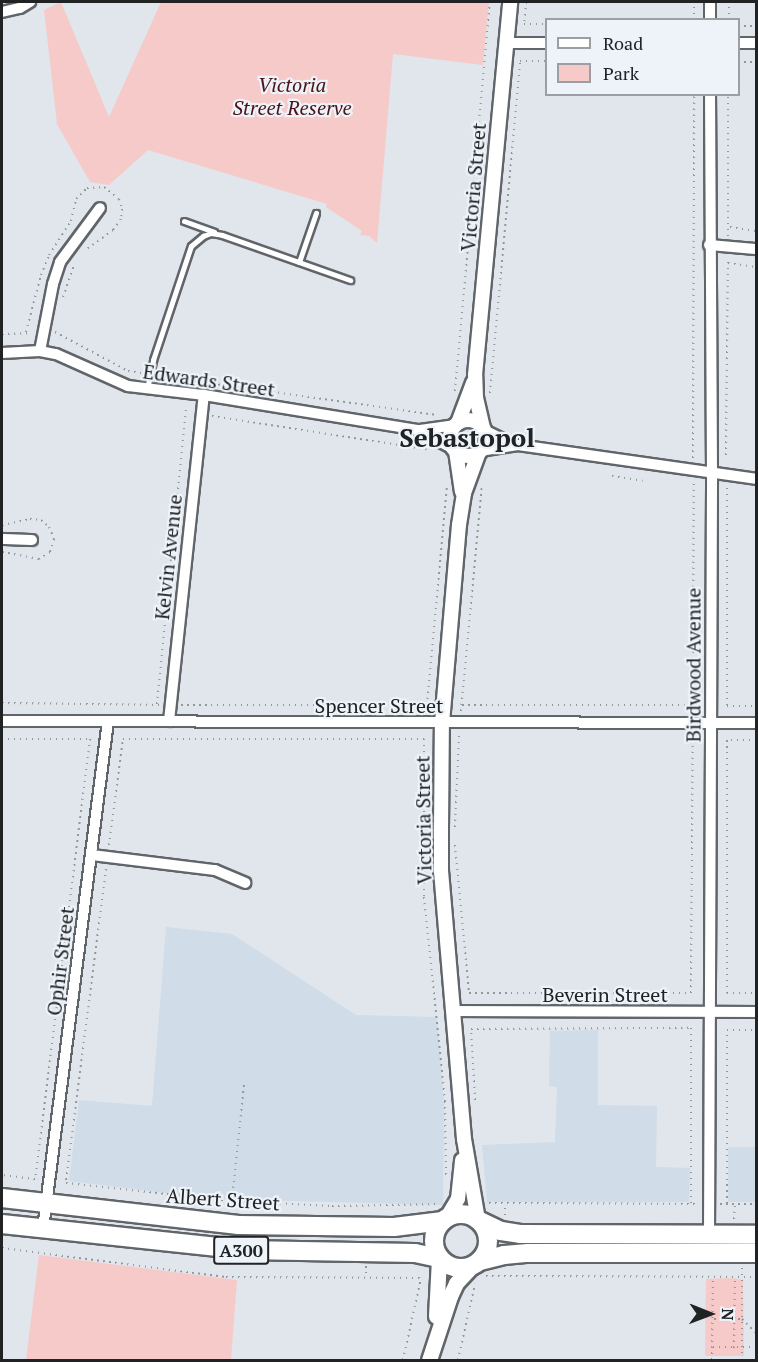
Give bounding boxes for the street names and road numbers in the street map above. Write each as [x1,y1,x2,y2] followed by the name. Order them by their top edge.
[455,121,491,253] street label: Victoria Street
[141,359,277,401] street label: Edwards Street
[149,493,187,621] street label: Kelvin Avenue
[681,588,705,742] street label: Birdwood Avenue
[315,693,443,717] street label: Spencer Street
[410,755,436,885] street label: Victoria Street
[41,905,79,1017] street label: Ophir Street
[542,982,668,1006] street label: Beverin Street
[165,1183,281,1215] street label: Albert Street
[212,1235,270,1265] road number: A300

